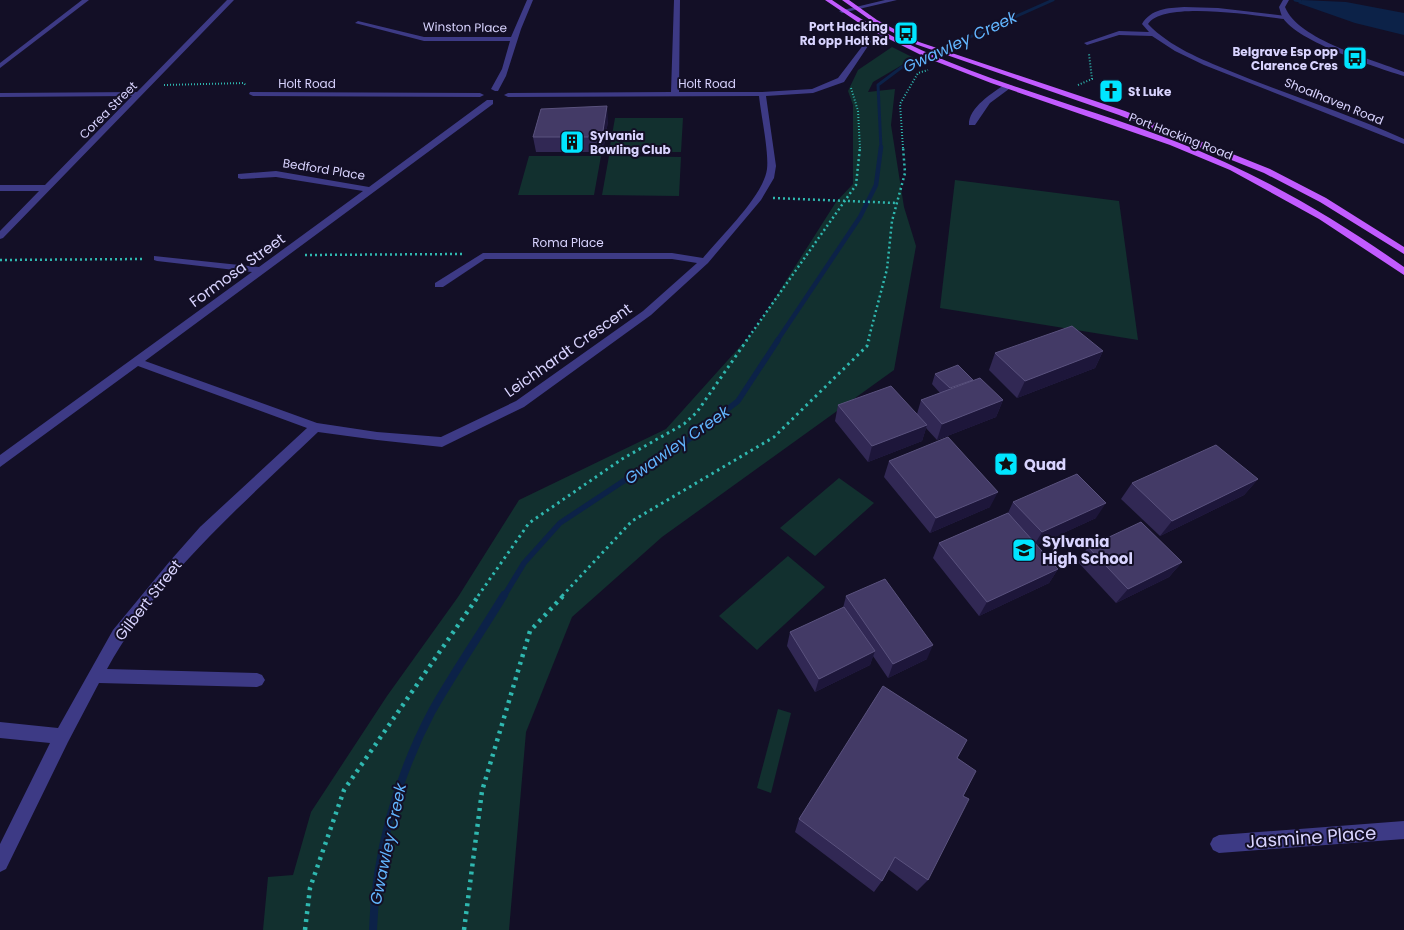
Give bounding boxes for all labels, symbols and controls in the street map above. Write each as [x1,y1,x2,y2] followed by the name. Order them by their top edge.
[899,5,1022,79] water label: Gwawley Creek
[423,18,507,36] street label: Winston Place
[800,18,888,49] place label: Port Hacking Rd opp Holt Rd
[893,20,919,46] bus stop icon: Port Hacking Rd opp Holt Rd
[1232,43,1338,74] place label: Belgrave Esp opp Clarence Cres
[1342,45,1368,71] bus stop icon: Belgrave Esp opp Clarence Cres
[1282,73,1386,129] street label: Shoalhaven Road
[278,75,336,92] street label: Holt Road
[678,75,736,92] street label: Holt Road
[75,77,141,143] street label: Corea Street
[1098,78,1124,104] church icon: St Luke
[1128,83,1172,100] place label: St Luke
[1127,108,1235,164] street label: Port Hacking Road
[590,127,671,158] place label: Sylvania Bowling Club
[559,129,585,155] building icon: Sylvania Bowling Club
[282,154,366,184] street label: Bedford Place
[185,228,289,312] street label: Formosa Street
[532,234,604,251] street label: Roma Place
[500,298,636,402] street label: Leichhardt Crescent
[620,400,735,490] water label: Gwawley Creek
[993,451,1019,477] place icon: Quad
[1024,454,1066,475] place label: Quad
[1042,531,1133,569] place label: Sylvania High School
[1011,537,1037,563] school or university icon: Sylvania High School
[110,555,186,645] street label: Gilbert Street
[364,780,412,907] water label: Gwawley Creek
[1245,820,1377,854] street label: Jasmine Place

